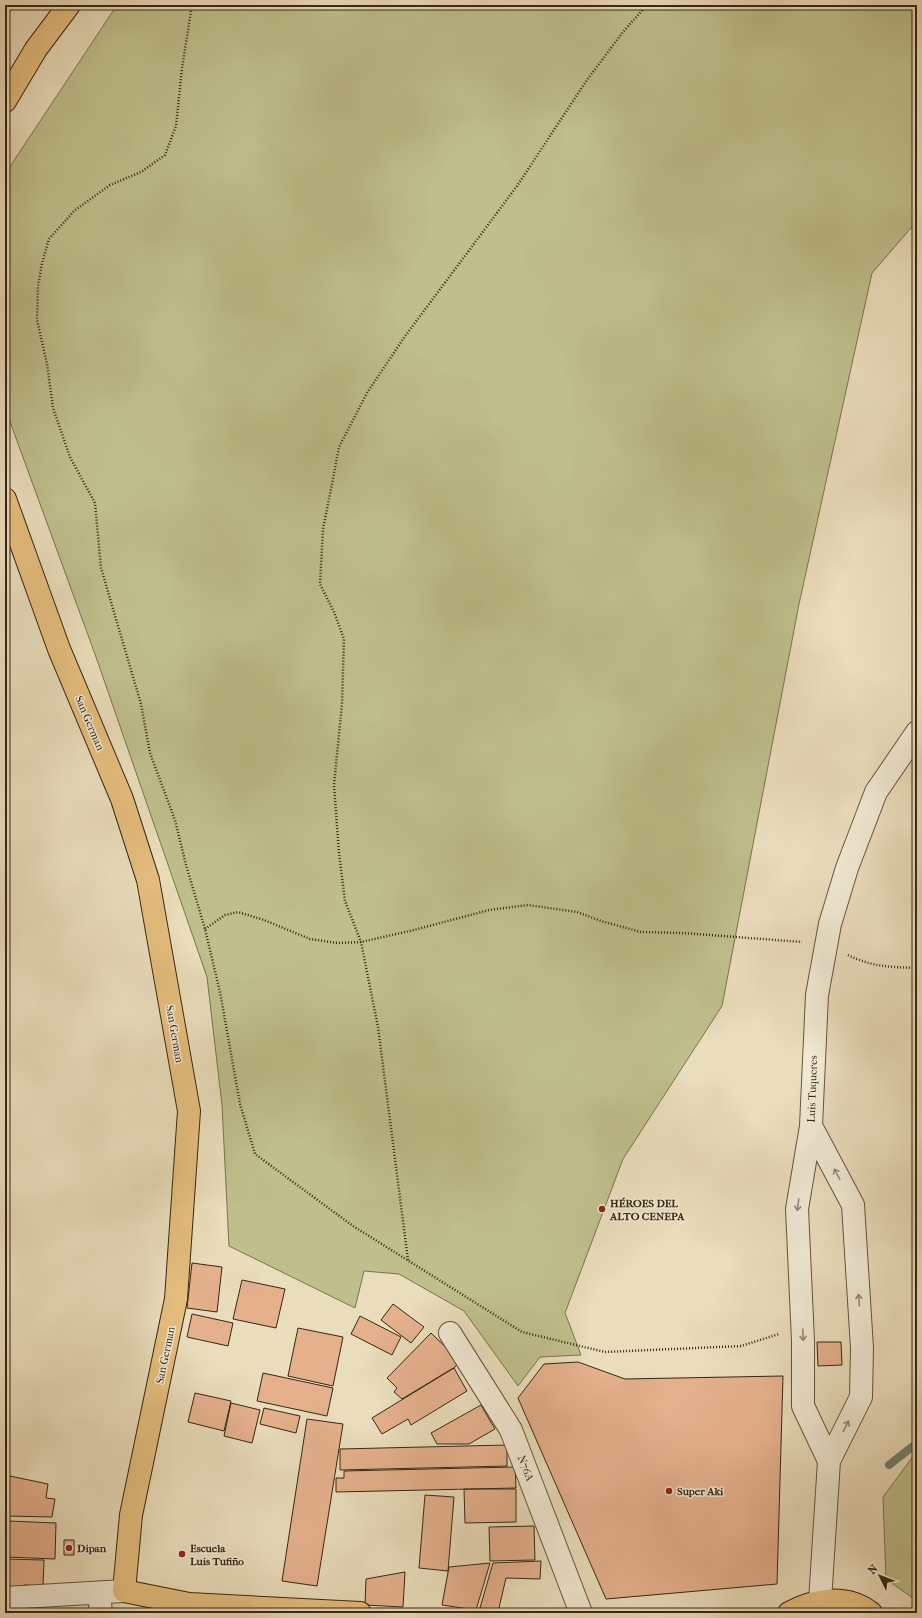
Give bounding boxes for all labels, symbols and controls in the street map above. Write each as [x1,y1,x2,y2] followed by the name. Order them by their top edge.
[72,694,107,753] street label: San German
[163,1004,186,1064] street label: San German
[805,1055,820,1123] street label: Luis Tuqueres
[832,1168,840,1180] one-way arrow
[609,1197,685,1223] place label: HÉROES DEL ALTO CENEPA
[794,1199,802,1212] one-way arrow
[597,1204,607,1214] marker: HÉROES DEL ALTO CENEPA
[856,1293,863,1306] one-way arrow
[153,1325,178,1385] street label: San German
[799,1328,807,1341] one-way arrow
[843,1420,850,1432] one-way arrow
[515,1453,537,1484] street label: N76A
[677,1485,724,1498] place label: Super Aki
[664,1486,674,1496] marker: Super Aki
[76,1542,107,1555] place label: Dipan
[190,1542,244,1568] place label: Escuela Luis Tufiño
[64,1543,74,1553] marker: Dipan
[177,1549,187,1559] marker: Escuela Luis Tufiño
[860,1556,900,1596] north arrow
[865,1562,881,1577] text: N

